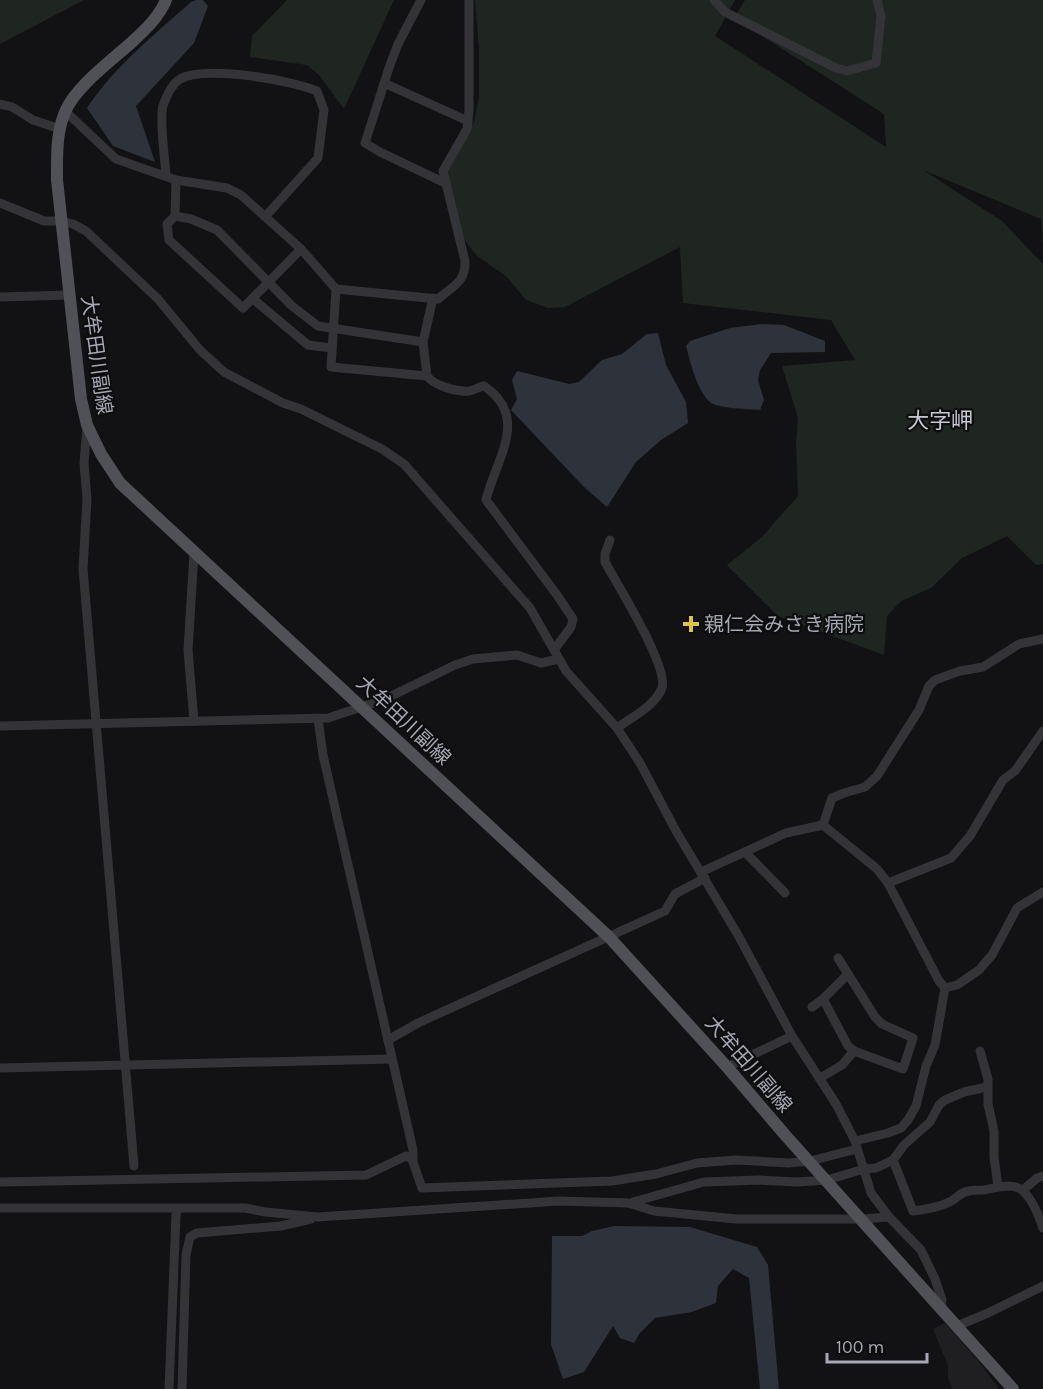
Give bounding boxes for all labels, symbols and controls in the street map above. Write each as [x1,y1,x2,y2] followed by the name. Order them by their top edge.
[77,294,116,416] street label: 大牟田川副線
[907,408,973,434] district label: 大字岬
[704,613,864,636] place label: 親仁会みさき病院
[682,615,700,633] marker: 親仁会みさき病院
[352,671,455,770] street label: 大牟田川副線
[701,1012,797,1117] street label: 大牟田川副線
[827,1326,928,1364] scale bar
[836,1336,884,1358] text: 100 m

